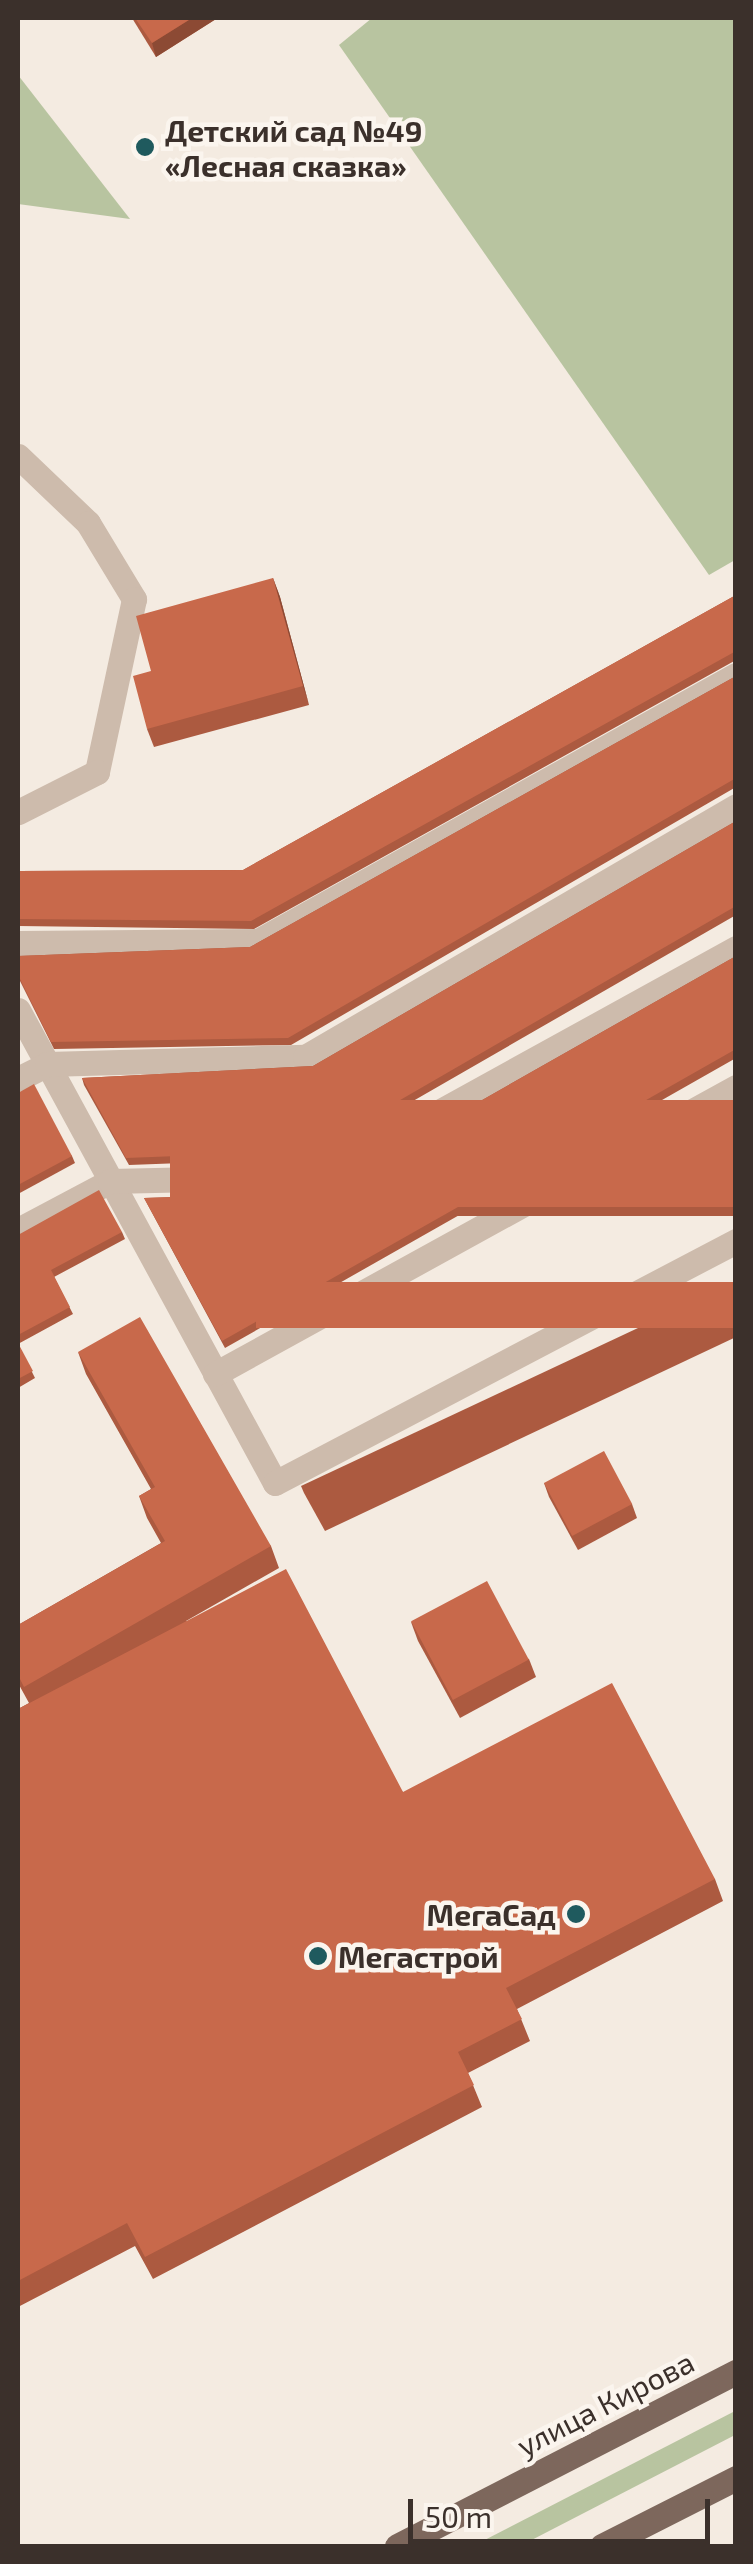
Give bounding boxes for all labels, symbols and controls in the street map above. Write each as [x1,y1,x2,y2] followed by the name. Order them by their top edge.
[165,112,422,182] place label: Детский сад №49 «Лесная сказка»
[134,136,156,158] marker: Детский сад №49 «Лесная сказка»
[427,1896,556,1932] place label: МегаСад
[565,1903,587,1925] marker: МегаСад
[338,1938,498,1974] place label: Мегастрой
[307,1945,329,1967] marker: Мегастрой
[510,2343,700,2463] street label: улица Кирова
[413,2479,716,2541] scale bar
[425,2498,492,2534] text: 50 m

